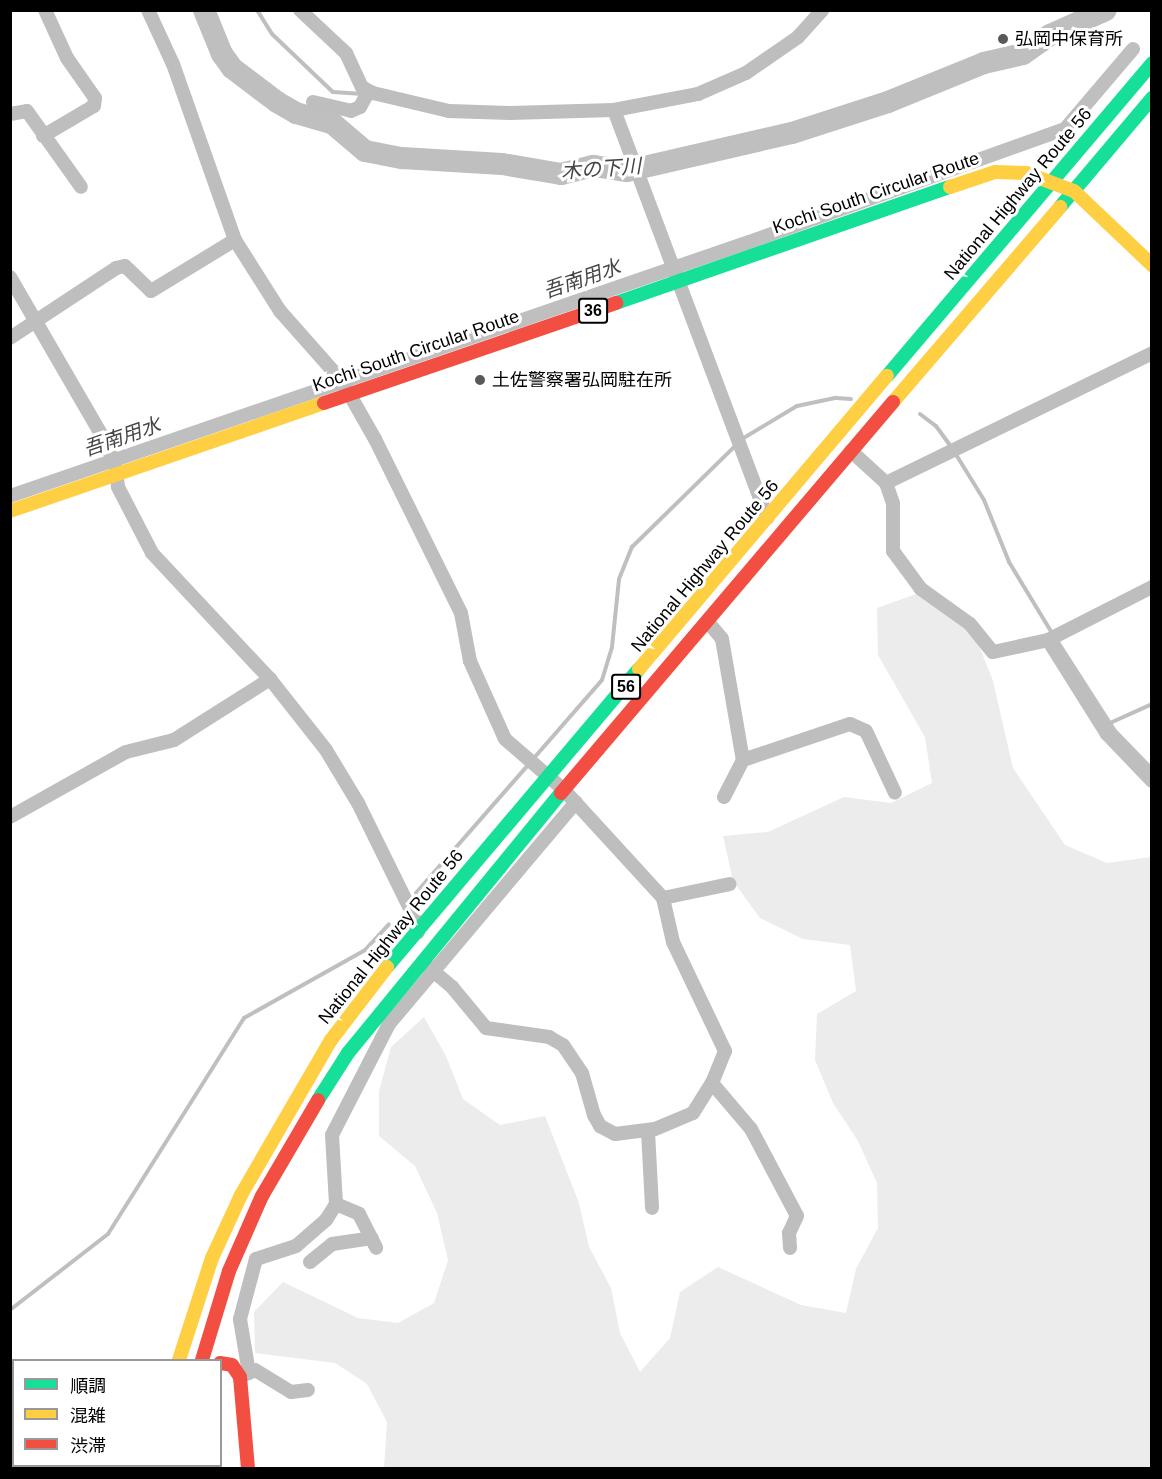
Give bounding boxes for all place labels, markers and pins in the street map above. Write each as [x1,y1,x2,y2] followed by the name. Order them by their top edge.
[1015,28,1123,50] place label: 弘岡中保育所
[996,32,1010,46] marker: 弘岡中保育所
[492,369,672,391] place label: 土佐警察署弘岡駐在所
[473,373,487,387] marker: 土佐警察署弘岡駐在所

